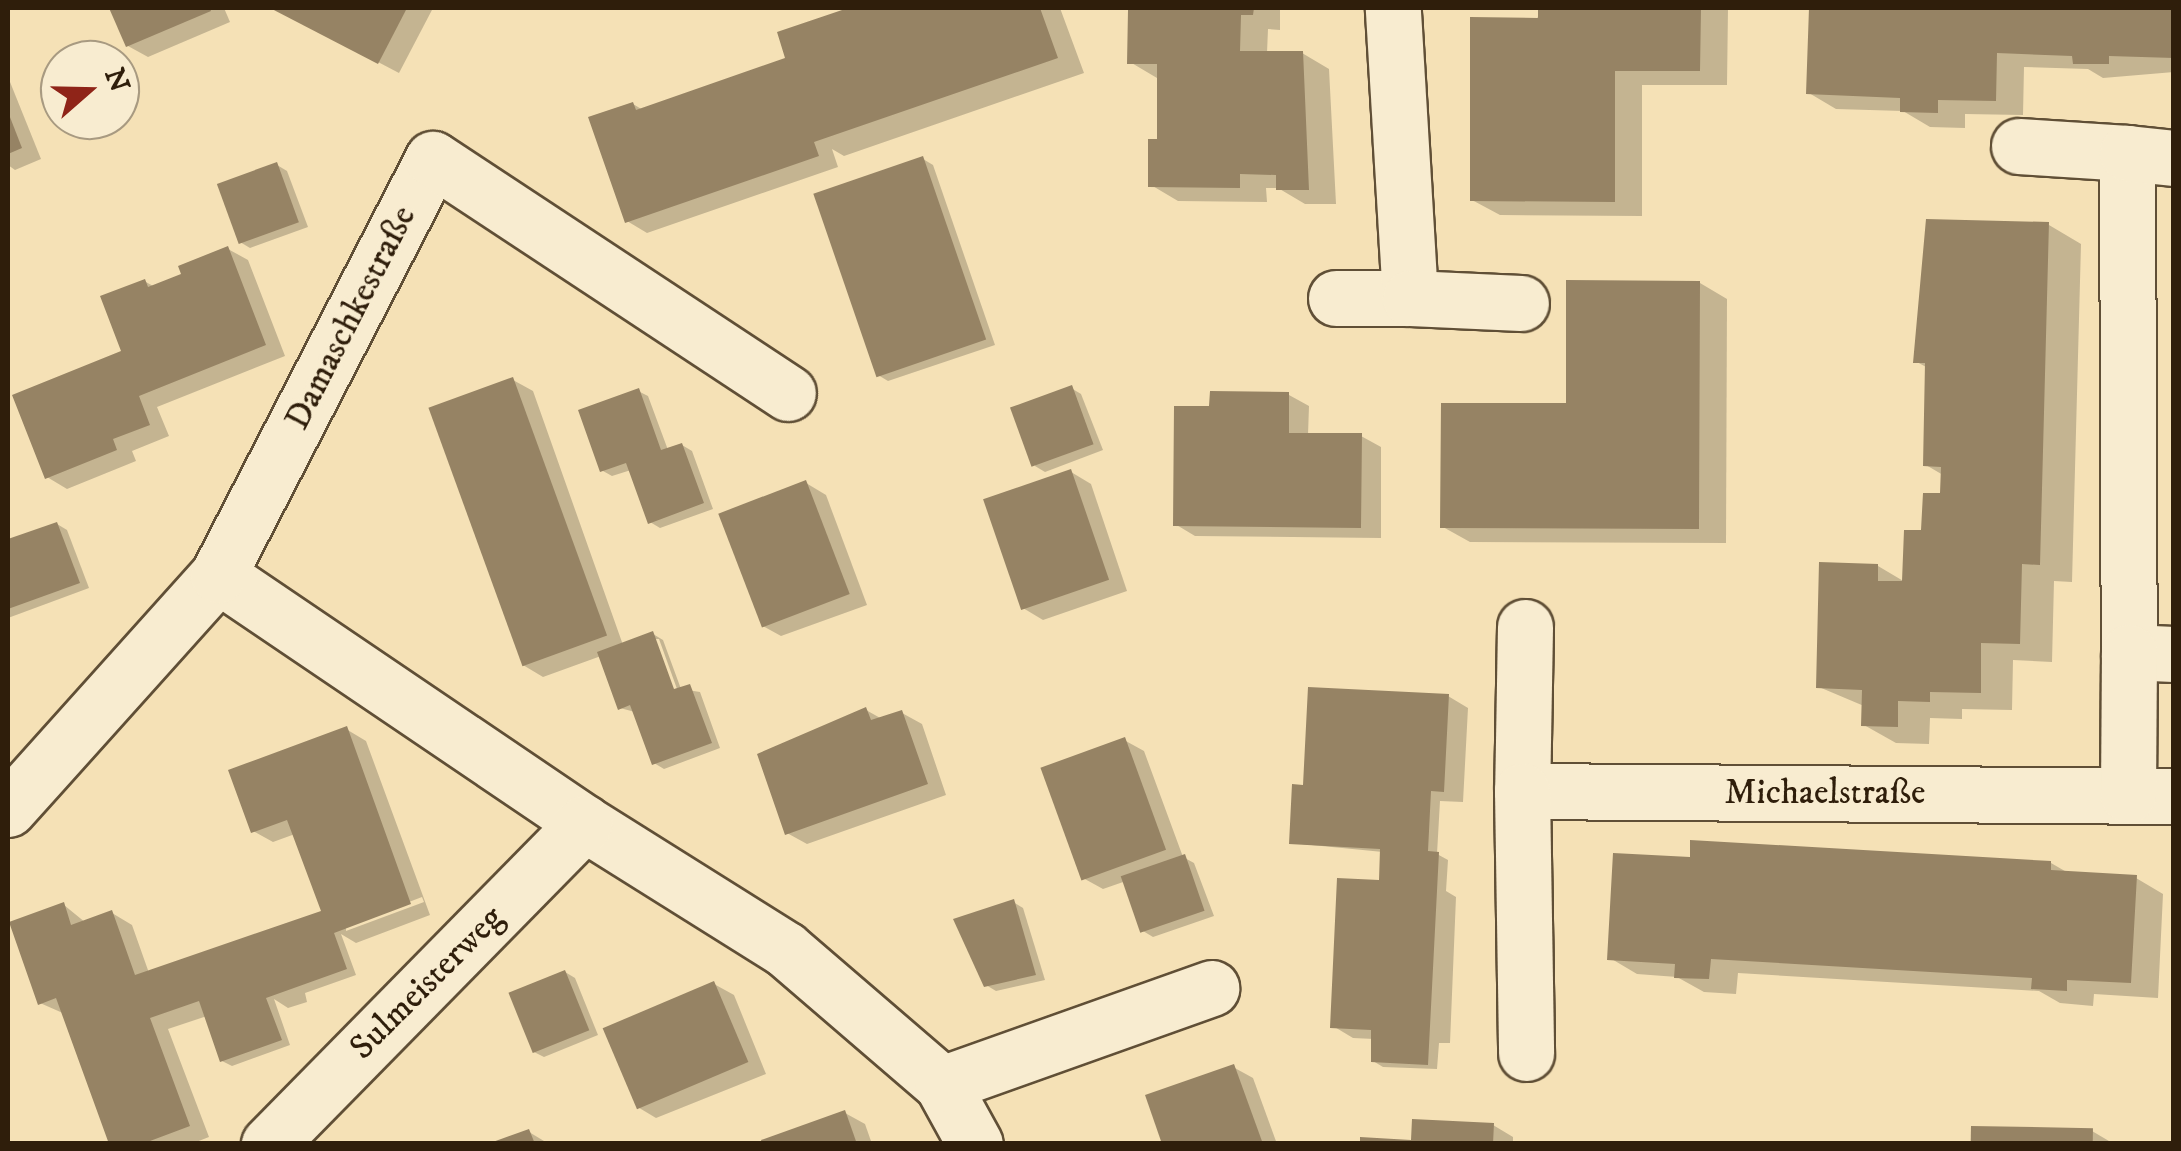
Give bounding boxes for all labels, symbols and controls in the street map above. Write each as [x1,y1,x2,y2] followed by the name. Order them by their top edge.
[40,40,140,140] north arrow
[96,63,137,97] text: N
[277,199,425,437] street label: Damaschkestraße
[1725,772,1925,814] street label: Michaelstraße
[341,897,513,1069] street label: Sulmeisterweg

